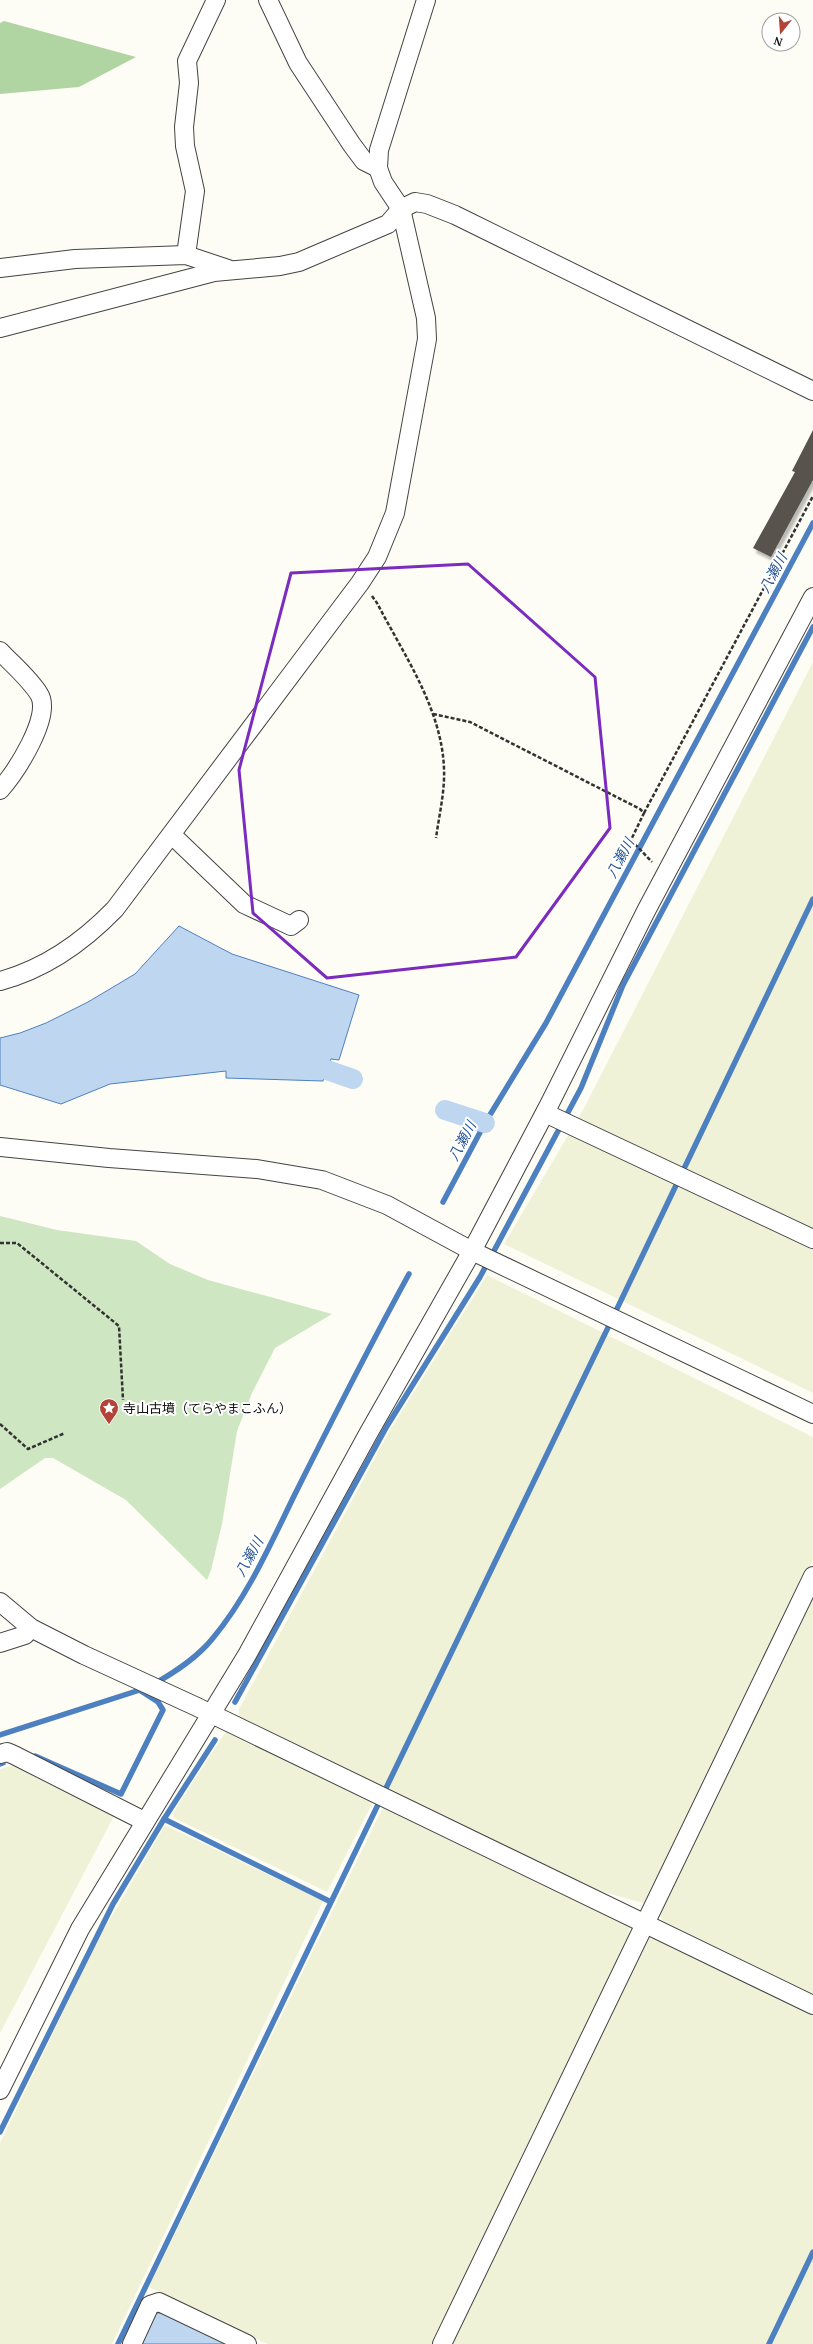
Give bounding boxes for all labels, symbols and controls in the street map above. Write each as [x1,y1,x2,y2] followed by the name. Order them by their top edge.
[761,12,801,52] north arrow
[771,33,784,49] text: N
[754,548,792,596] water label: 八瀬川
[601,833,639,881] water label: 八瀬川
[443,1116,481,1164] water label: 八瀬川
[98,1397,120,1425] place icon: 寺山古墳（てらやまこふん）
[123,1399,292,1417] place label: 寺山古墳（てらやまこふん）
[230,1532,268,1580] water label: 八瀬川

